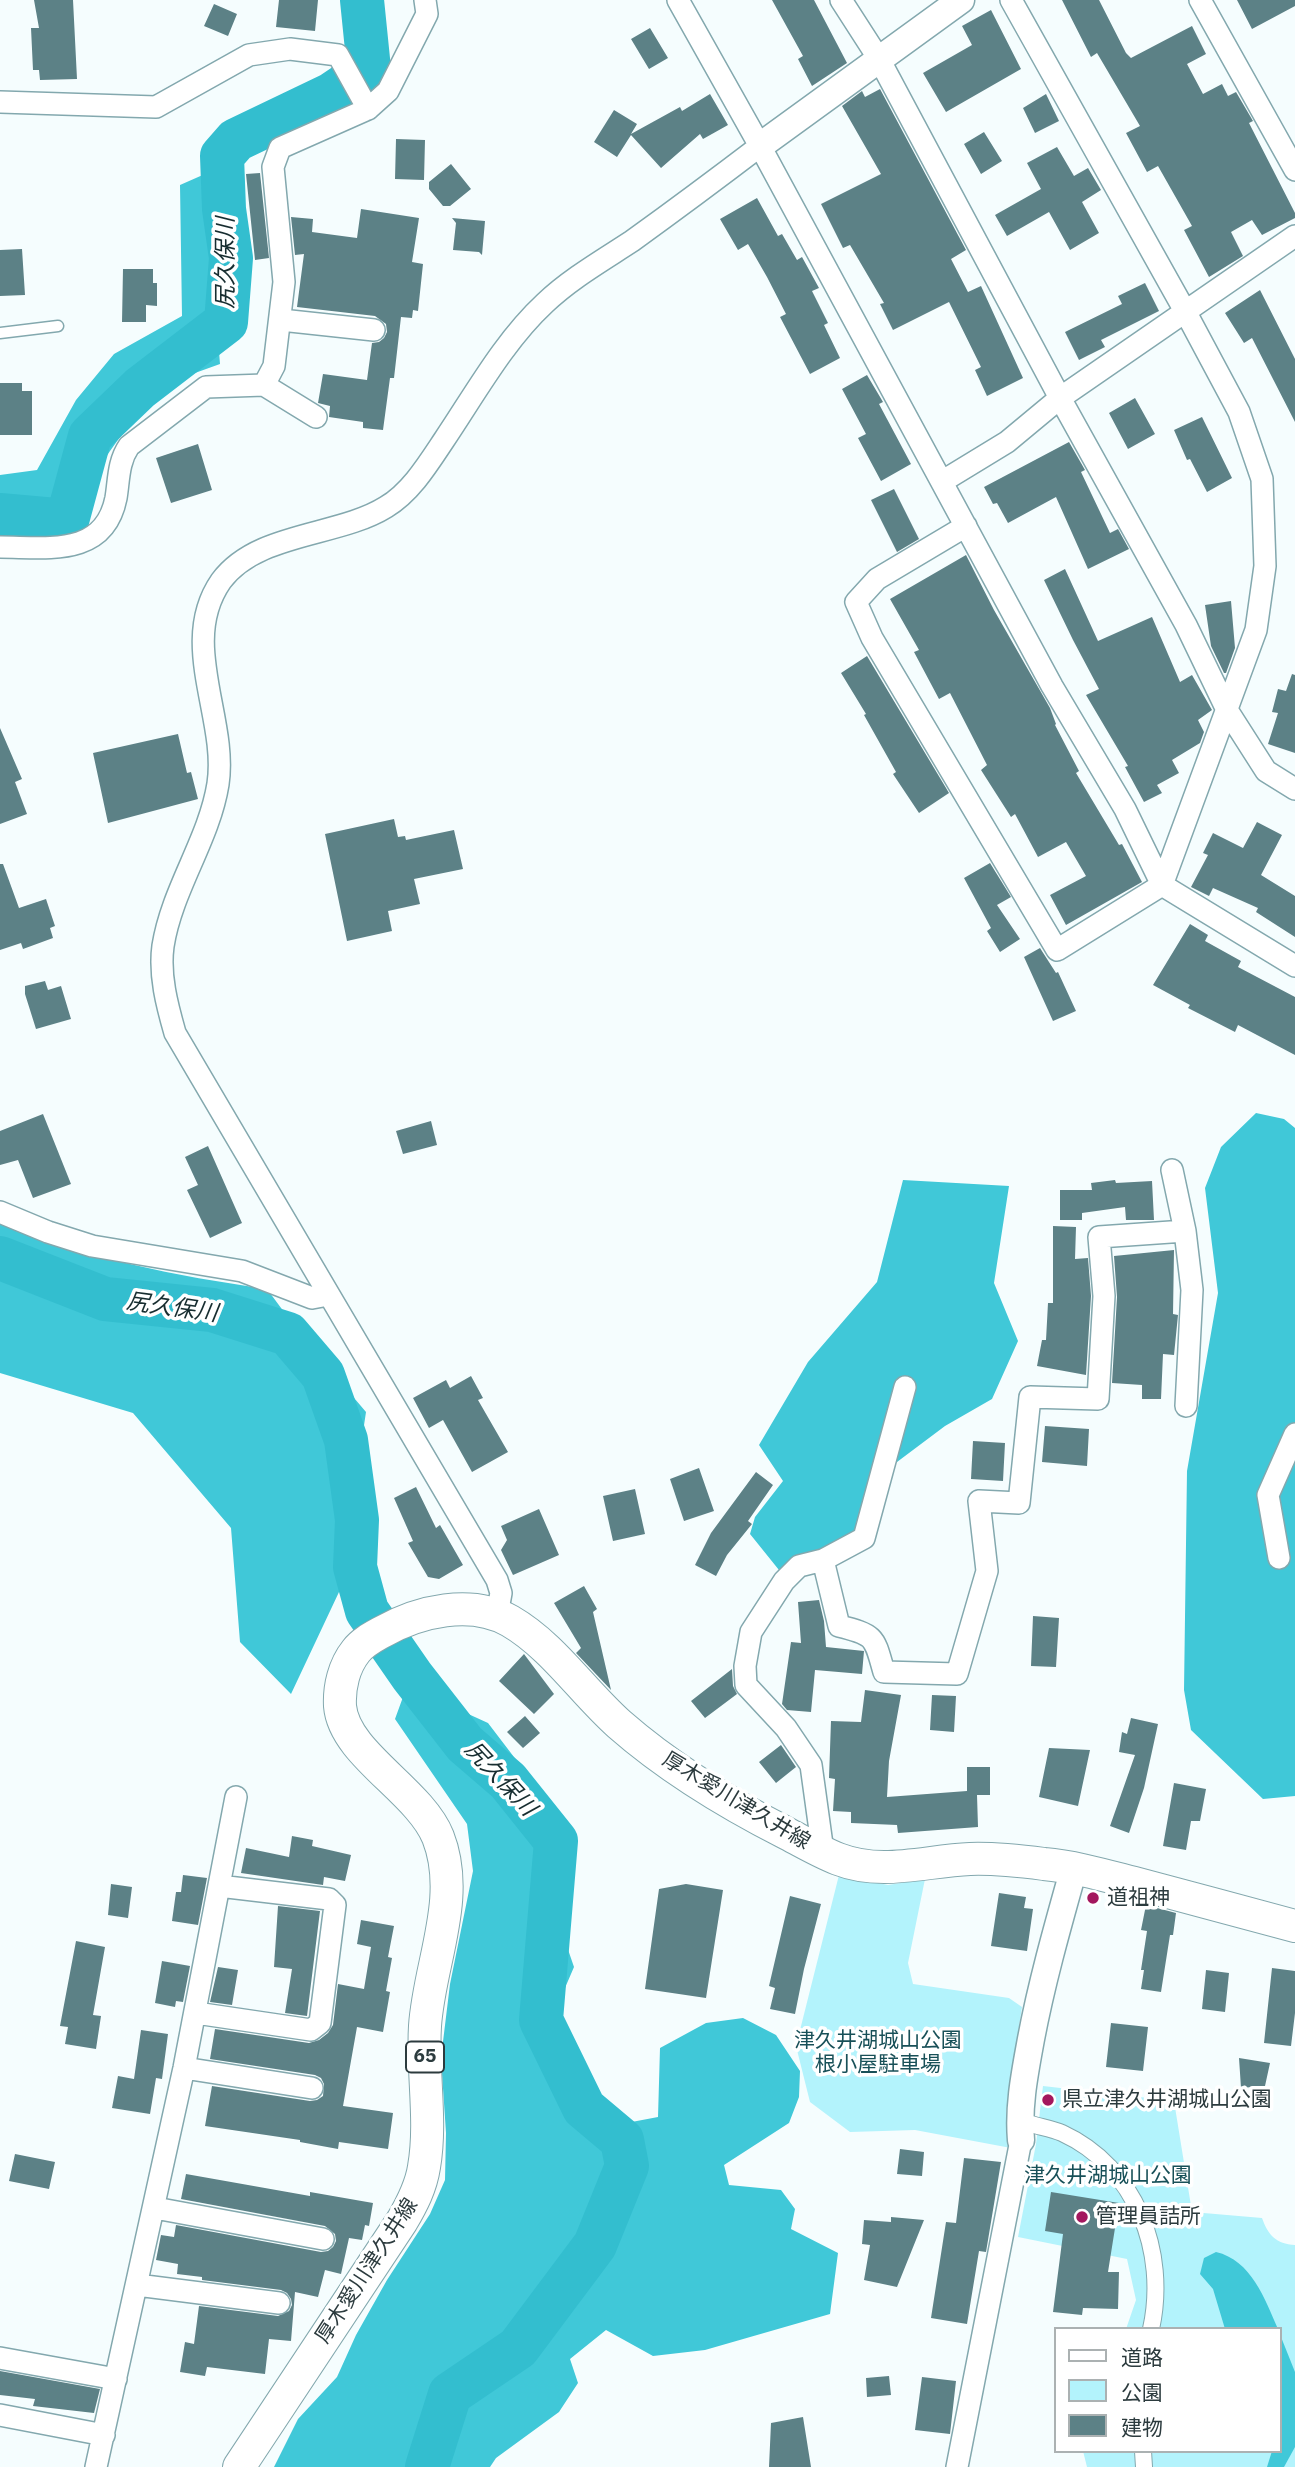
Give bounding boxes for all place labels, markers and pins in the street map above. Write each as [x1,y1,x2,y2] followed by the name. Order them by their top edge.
[1107,1885,1170,1911] place label: 道祖神
[1085,1890,1101,1906] marker: 道祖神
[1062,2087,1272,2113] place label: 県立津久井湖城山公園
[1040,2092,1056,2108] marker: 県立津久井湖城山公園
[1096,2204,1201,2230] place label: 管理員詰所
[1074,2209,1090,2225] marker: 管理員詰所

